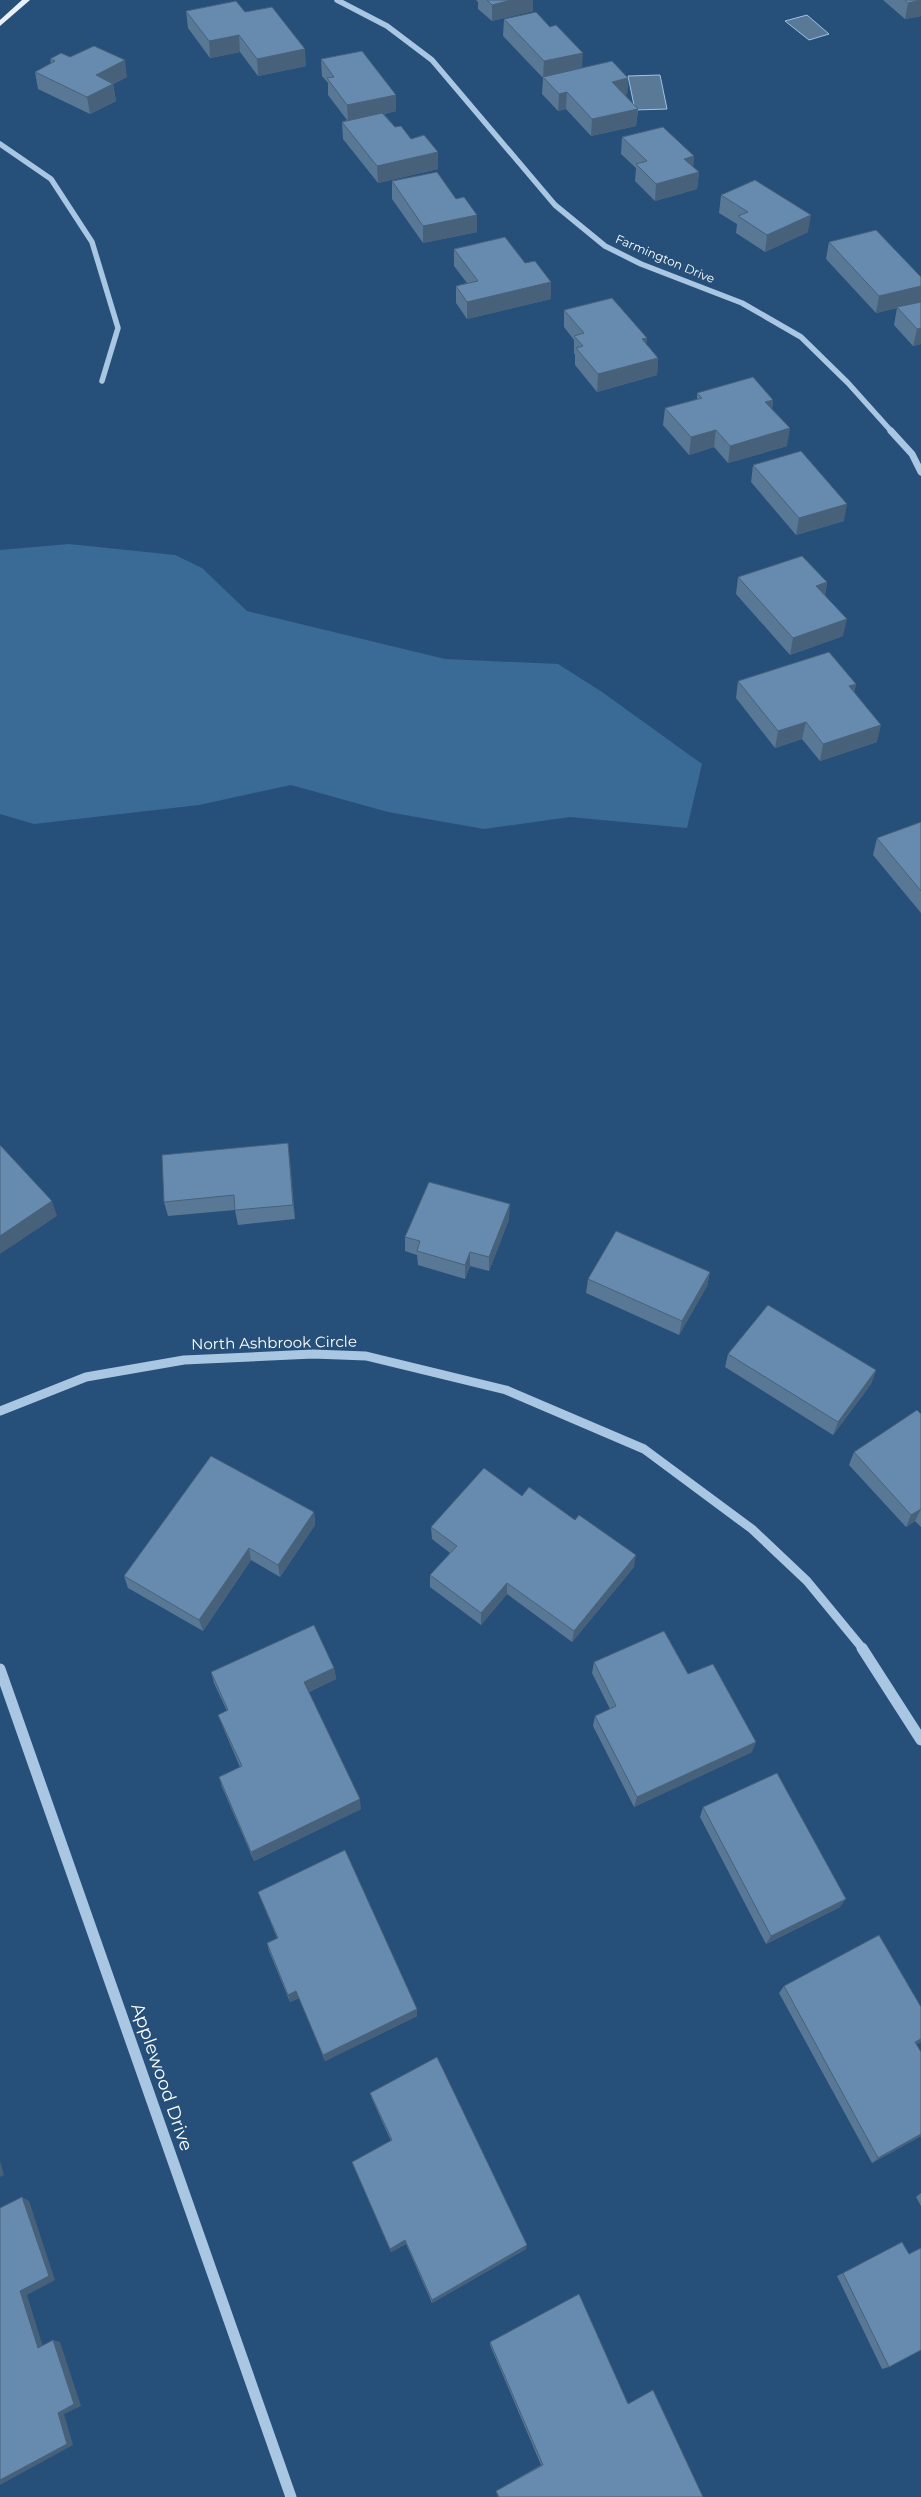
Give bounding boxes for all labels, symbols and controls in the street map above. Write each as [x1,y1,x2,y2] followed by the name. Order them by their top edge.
[613,231,717,286] street label: Farmington Drive
[191,1332,357,1353] street label: North Ashbrook Circle
[126,2000,198,2154] street label: Applewood Drive

